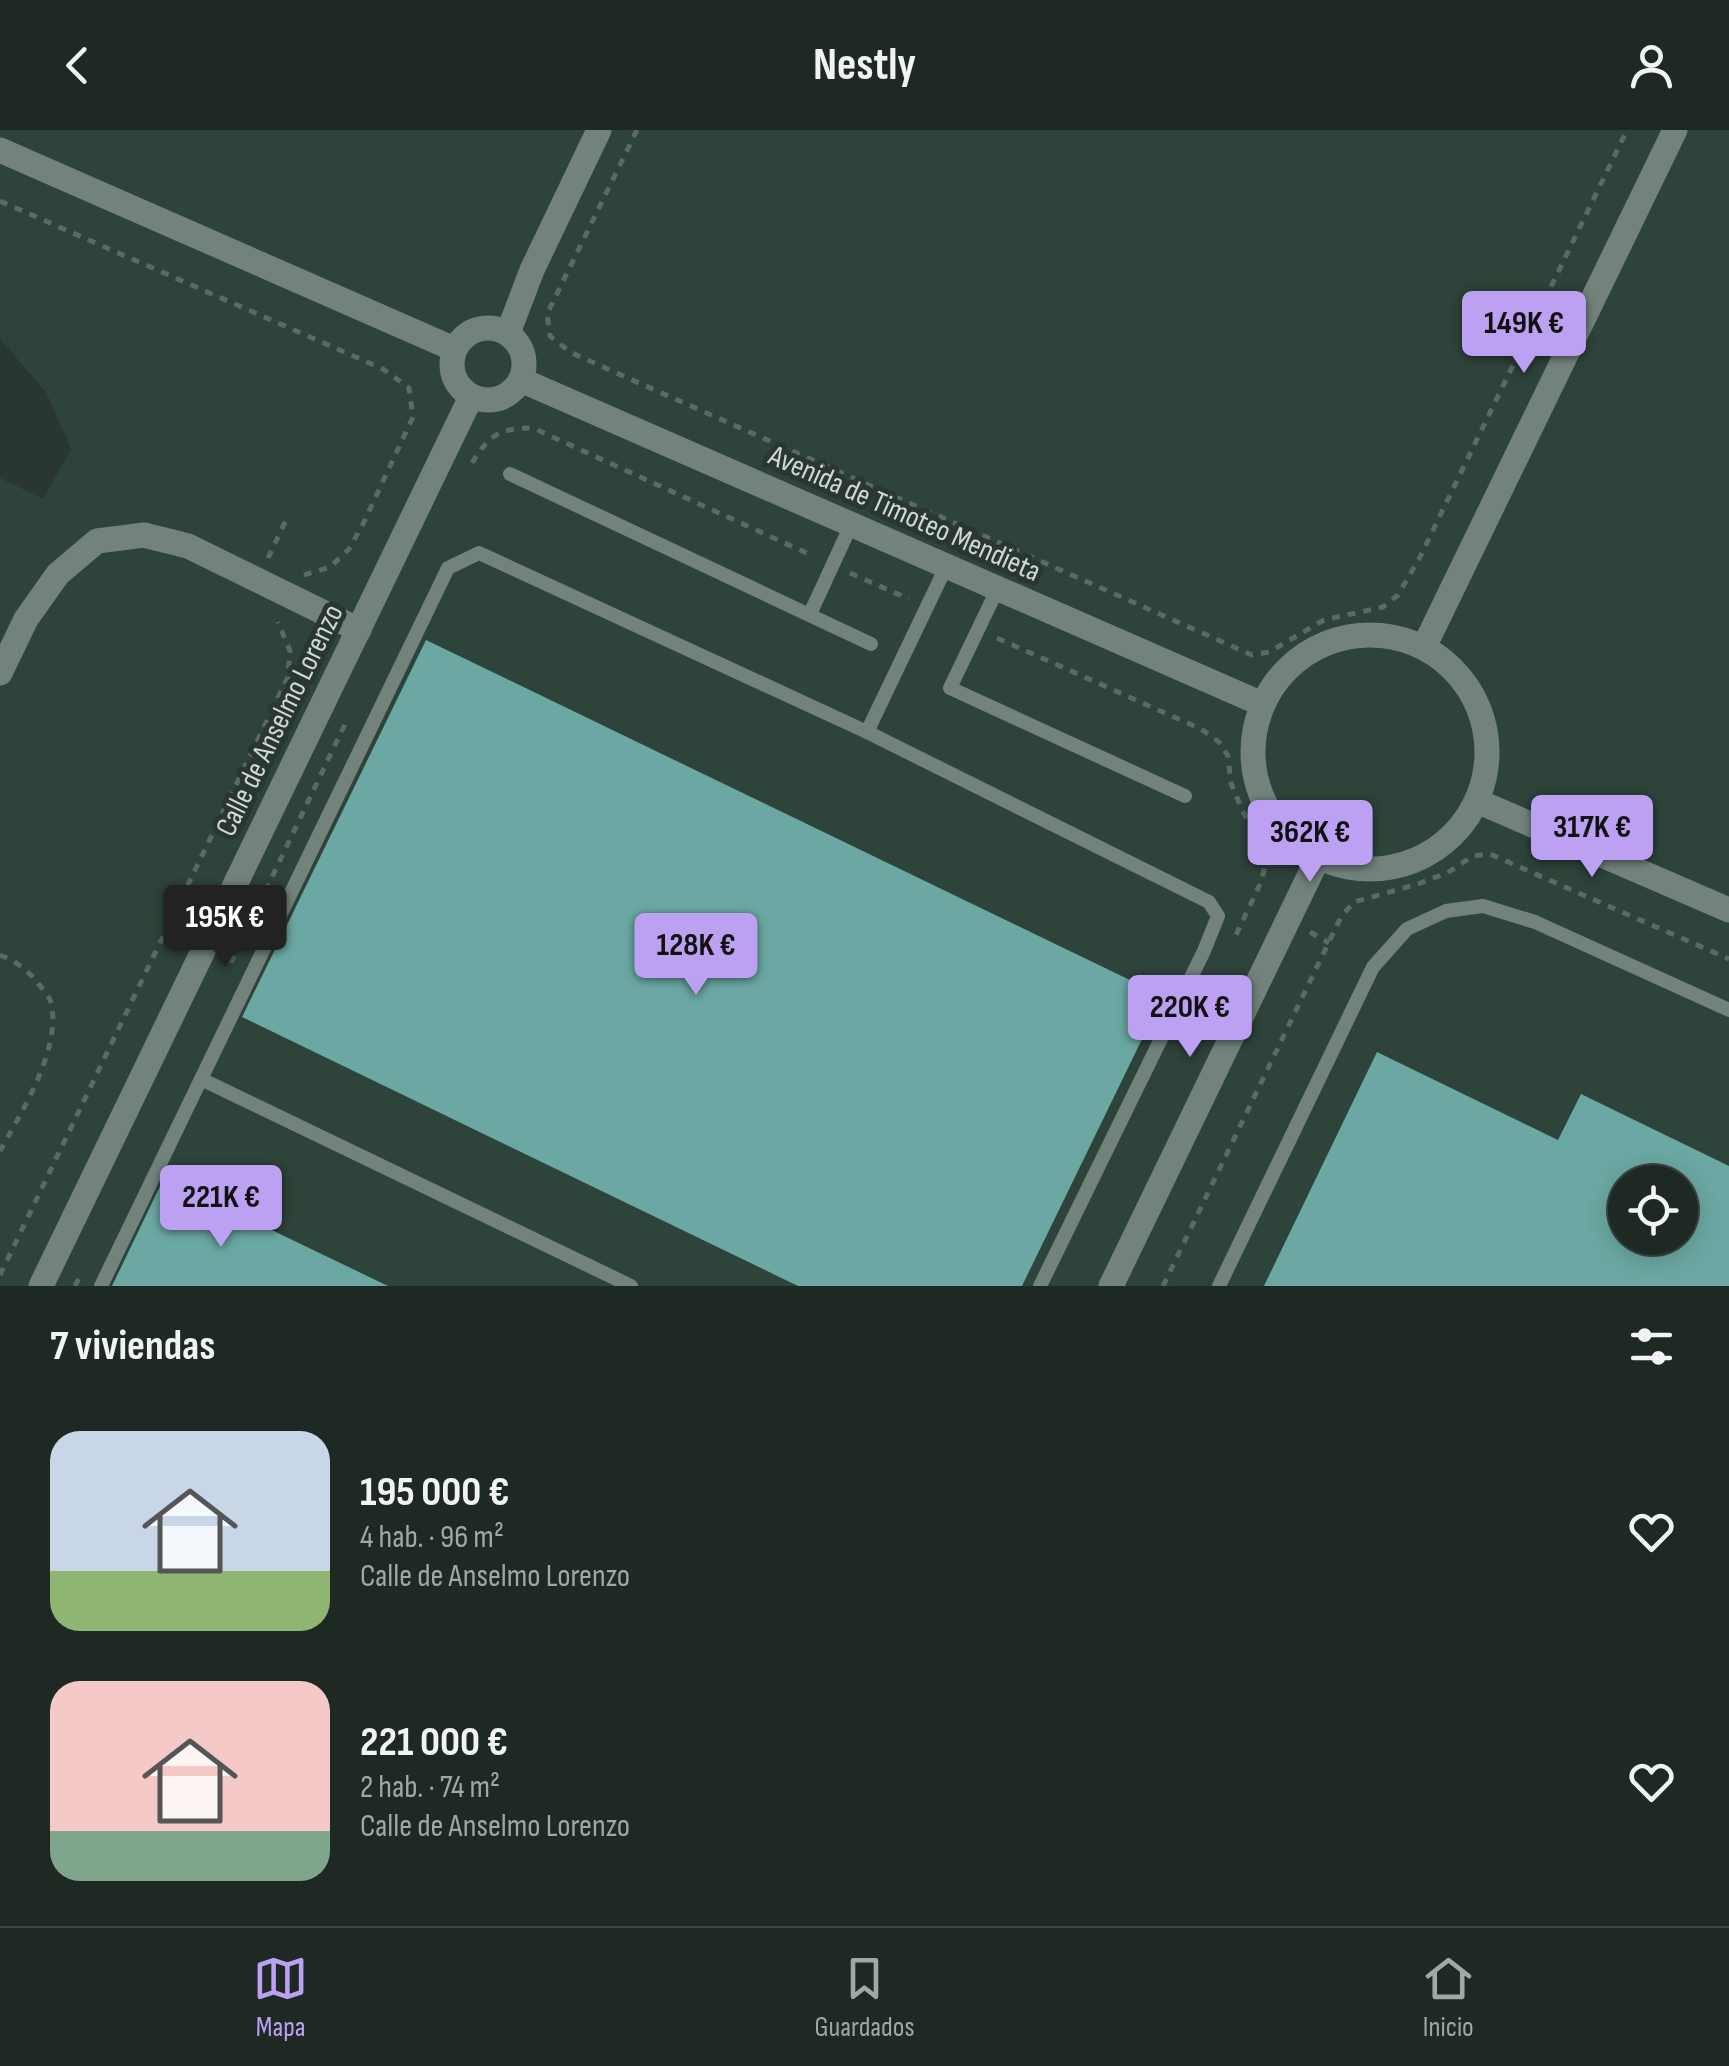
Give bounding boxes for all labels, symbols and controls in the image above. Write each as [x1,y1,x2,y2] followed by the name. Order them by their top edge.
[50,38,105,93] icon: back
[813,38,916,93] text: Nestly
[1624,38,1679,93] icon: person
[1443,291,1605,376] pin: 149K €
[1484,304,1564,343] text: 149K €
[762,437,1046,590] street label: Avenida de Timoteo Mendieta
[208,599,352,842] street label: Calle de Anselmo Lorenzo
[1511,795,1673,880] pin: 317K €
[1229,800,1391,885] pin: 362K €
[1553,808,1631,847] text: 317K €
[1270,813,1350,852] text: 362K €
[144,885,306,970] pin: 195K €
[186,898,264,937] text: 195K €
[615,913,777,998] pin: 128K €
[656,926,736,965] text: 128K €
[1109,975,1271,1060] pin: 220K €
[1150,988,1230,1027] text: 220K €
[140,1165,302,1250] pin: 221K €
[1608,1165,1698,1255] map controls
[1608,1165,1698,1255] button: locate
[182,1178,260,1217] text: 221K €
[1624,1319,1679,1374] icon: filters
[50,1321,215,1372] text: 7 viviendas
[360,1467,509,1518] text: 195 000 €
[130,1471,250,1591] icon: home
[1624,1504,1679,1559] icon: heart
[360,1518,504,1557] text: 4 hab. · 96 m²
[360,1557,630,1596] text: Calle de Anselmo Lorenzo
[360,1717,508,1768] text: 221 000 €
[130,1721,250,1841] icon: home
[1624,1754,1679,1809] icon: heart
[360,1768,500,1807] text: 2 hab. · 74 m²
[360,1807,630,1846] text: Calle de Anselmo Lorenzo
[253,1951,308,2044] tab: Mapa
[815,1951,914,2044] tab: Guardados
[1421,1951,1476,2044] tab: Inicio

